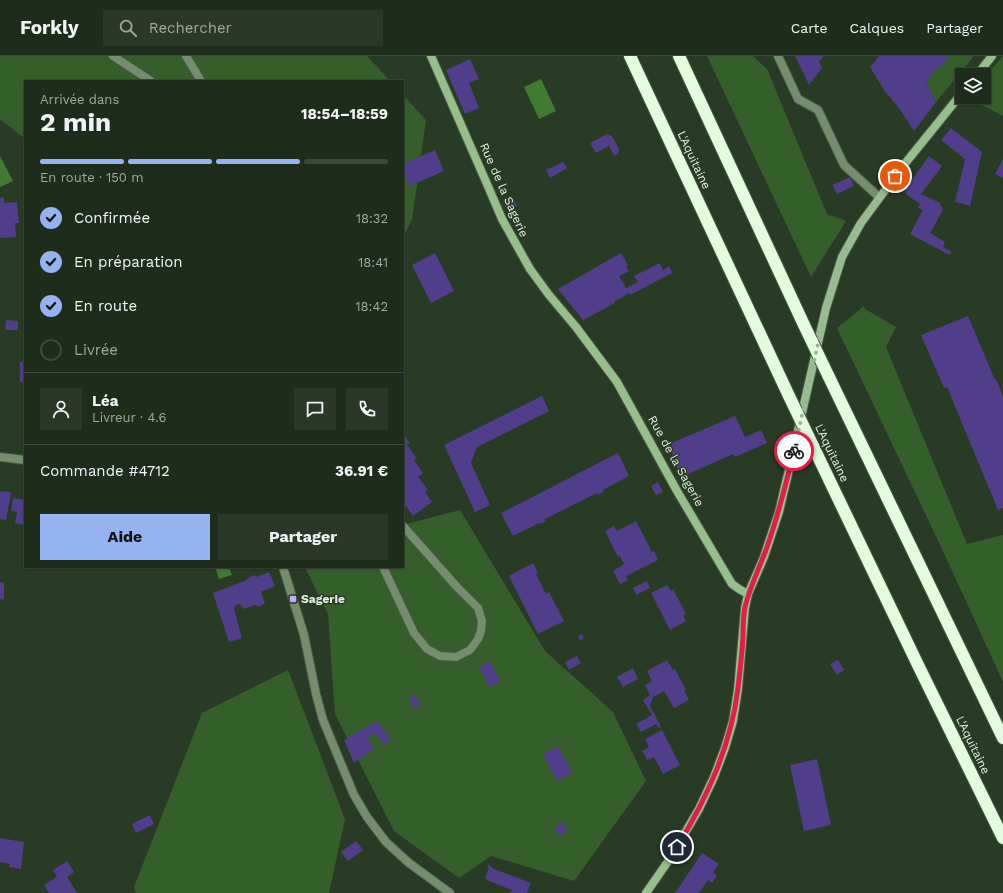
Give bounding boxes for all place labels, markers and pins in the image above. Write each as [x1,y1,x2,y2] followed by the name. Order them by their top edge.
[878,159,912,193] pin
[301,592,345,606] place label: Sagerie
[288,594,298,604] marker: Sagerie
[660,830,694,864] pin

